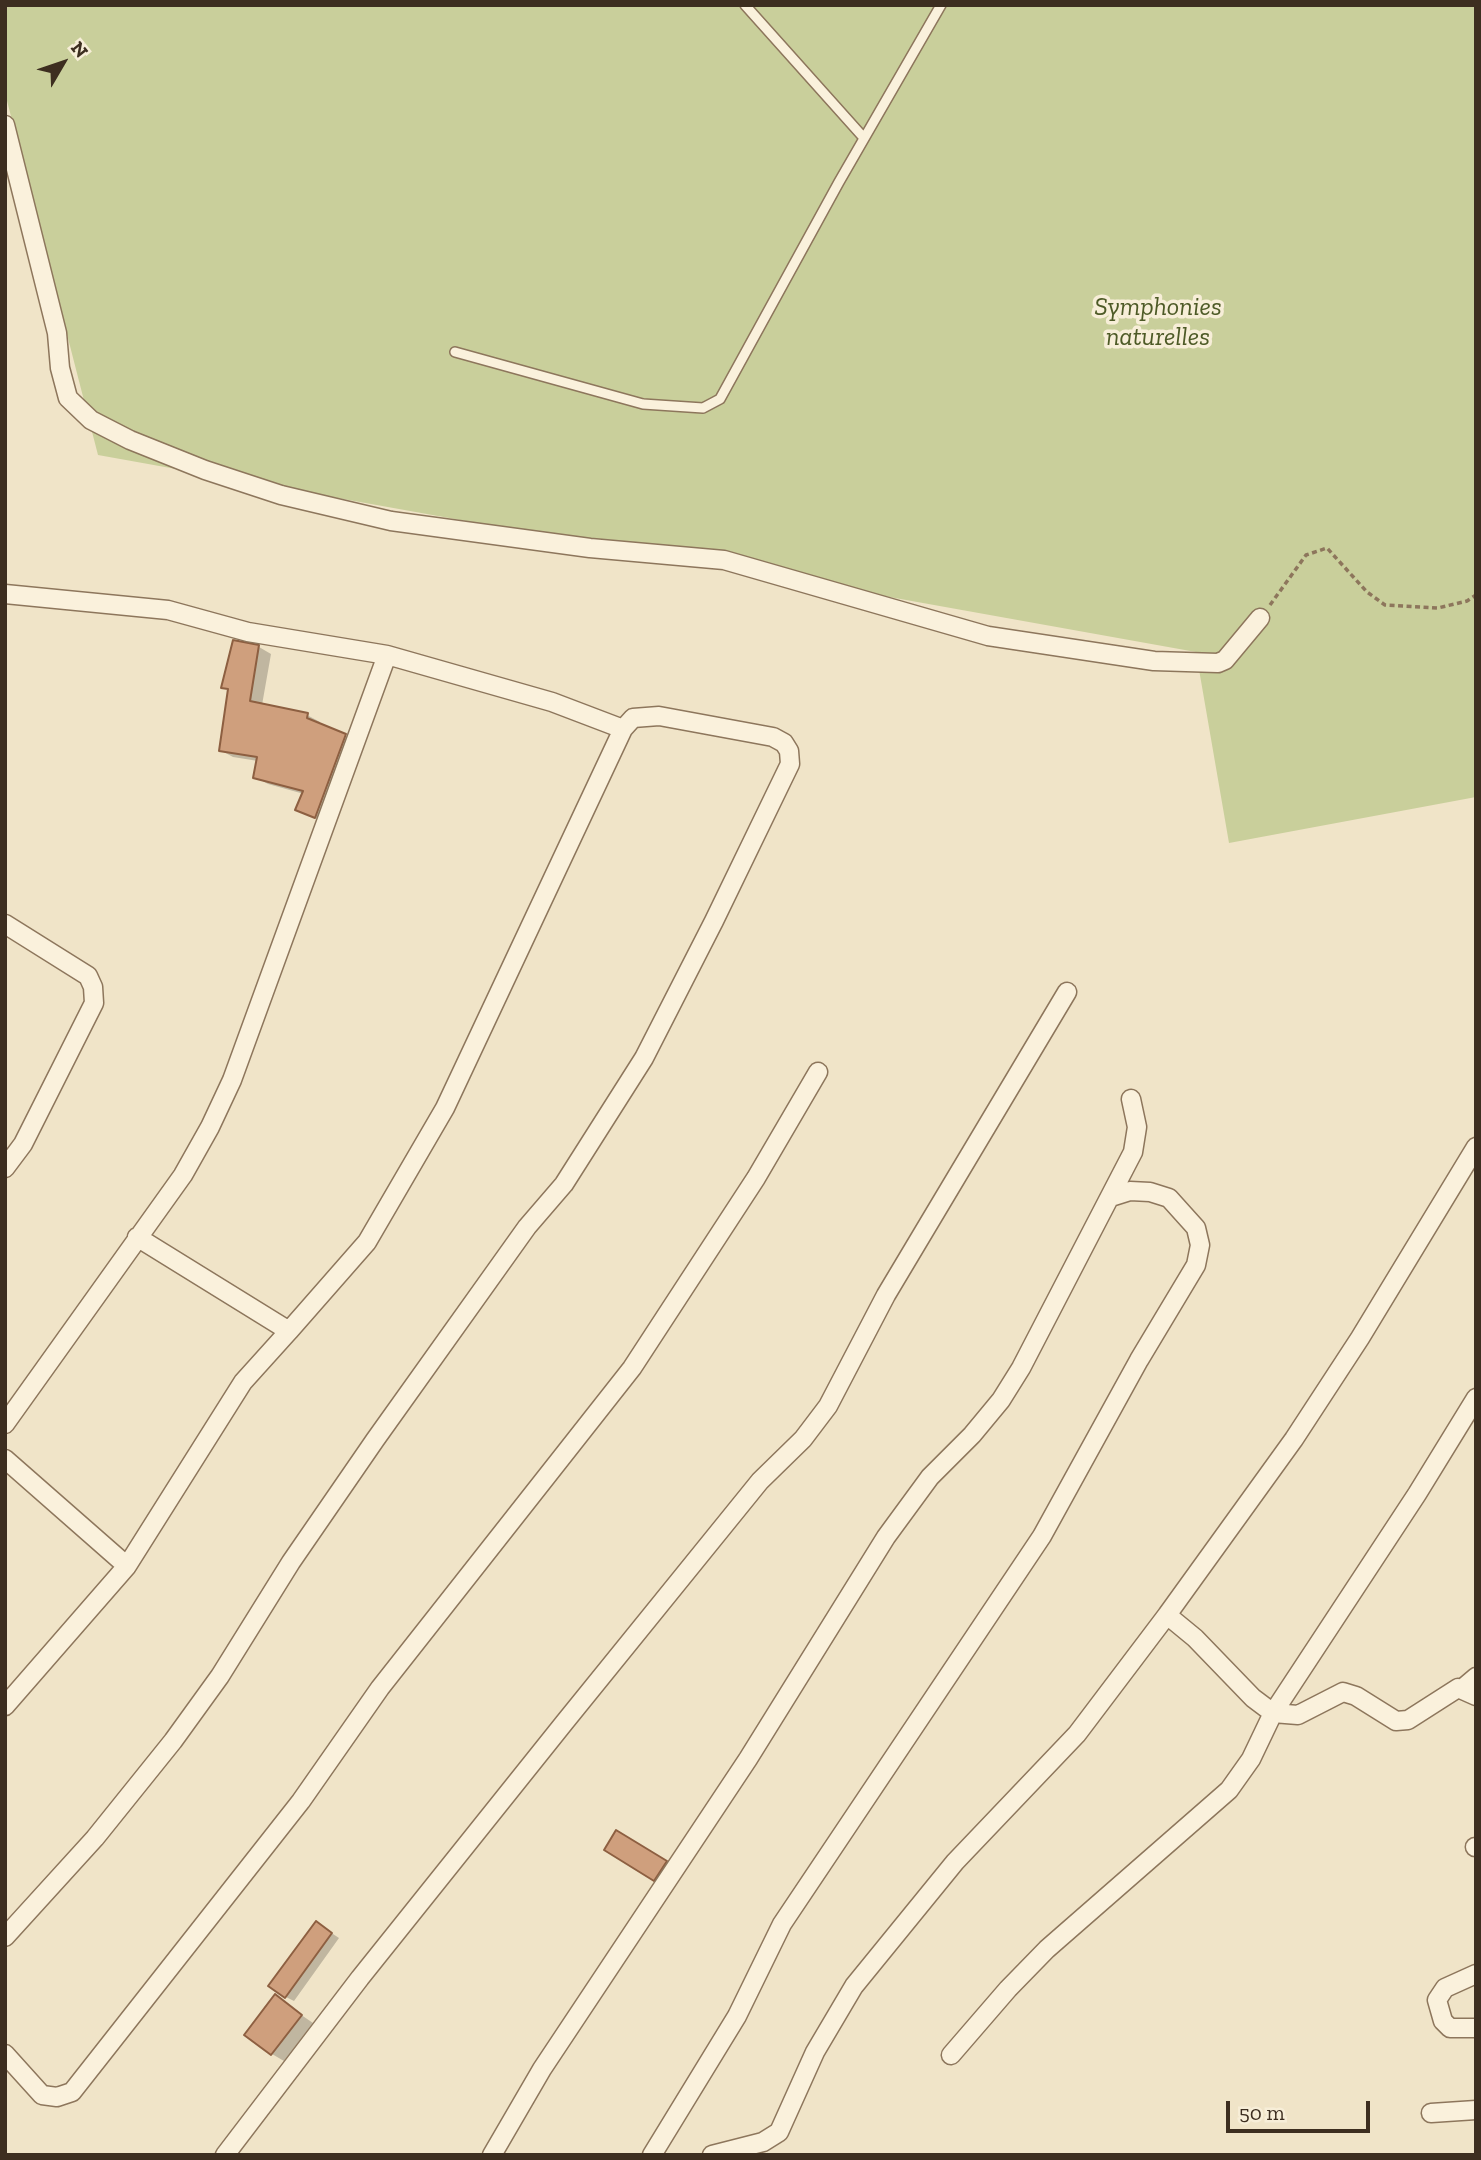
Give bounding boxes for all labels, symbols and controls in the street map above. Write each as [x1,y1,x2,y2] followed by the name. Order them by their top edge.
[28,28,98,98] north arrow
[66,37,93,62] text: N
[1094,292,1222,354] park label: Symphonies naturelles
[1229,2086,1372,2130] scale bar
[1239,2100,1285,2125] text: 50 m

